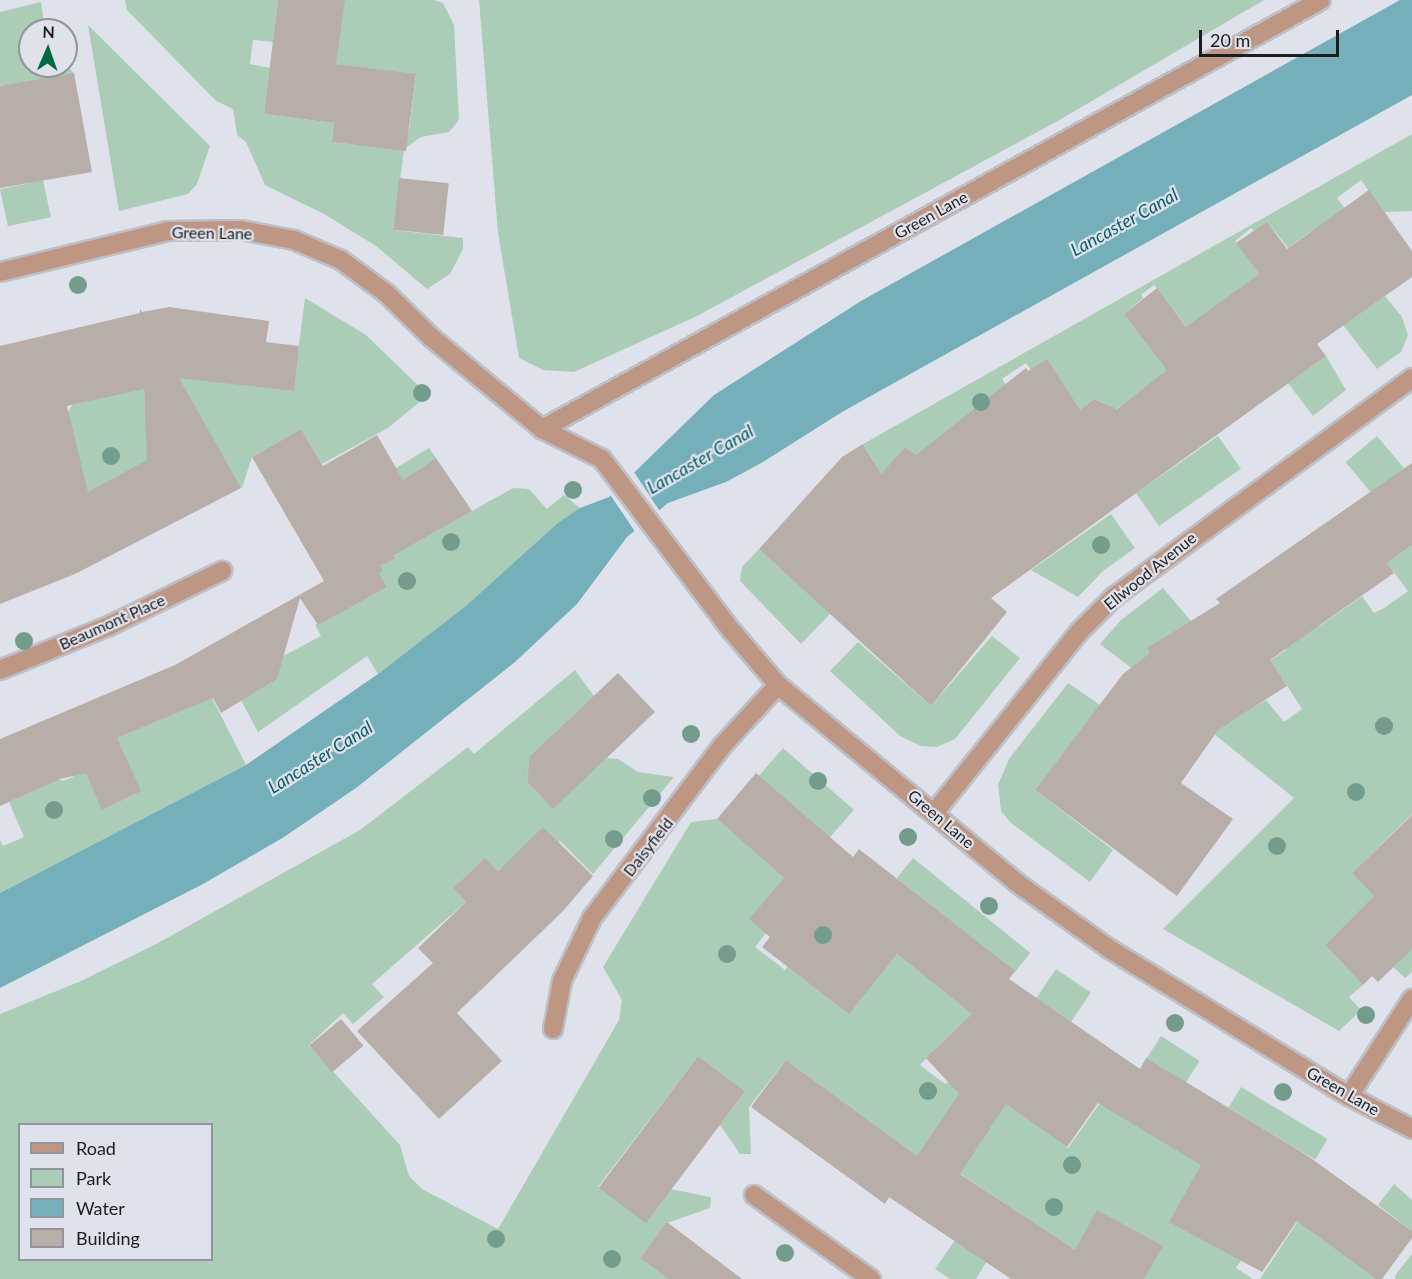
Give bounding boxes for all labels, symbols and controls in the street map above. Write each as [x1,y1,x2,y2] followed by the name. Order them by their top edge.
[18,18,78,78] north arrow
[1202,18,1342,56] scale bar
[42,22,55,41] text: N
[1210,29,1250,51] text: 20 m
[1066,184,1182,260] water label: Lancaster Canal
[891,187,971,243] street label: Green Lane
[172,223,252,243] street label: Green Lane
[643,420,757,498] water label: Lancaster Canal
[1100,528,1200,614] street label: Ellwood Avenue
[56,590,168,654] street label: Beaumont Place
[264,716,376,798] water label: Lancaster Canal
[904,786,978,852] street label: Green Lane
[619,814,677,880] street label: Daisyfield
[1303,1063,1383,1119] street label: Green Lane
[18,1123,213,1261] legend
[76,1137,116,1159] text: Road
[76,1167,111,1189] text: Park
[76,1197,125,1219] text: Water
[76,1227,140,1249] text: Building

